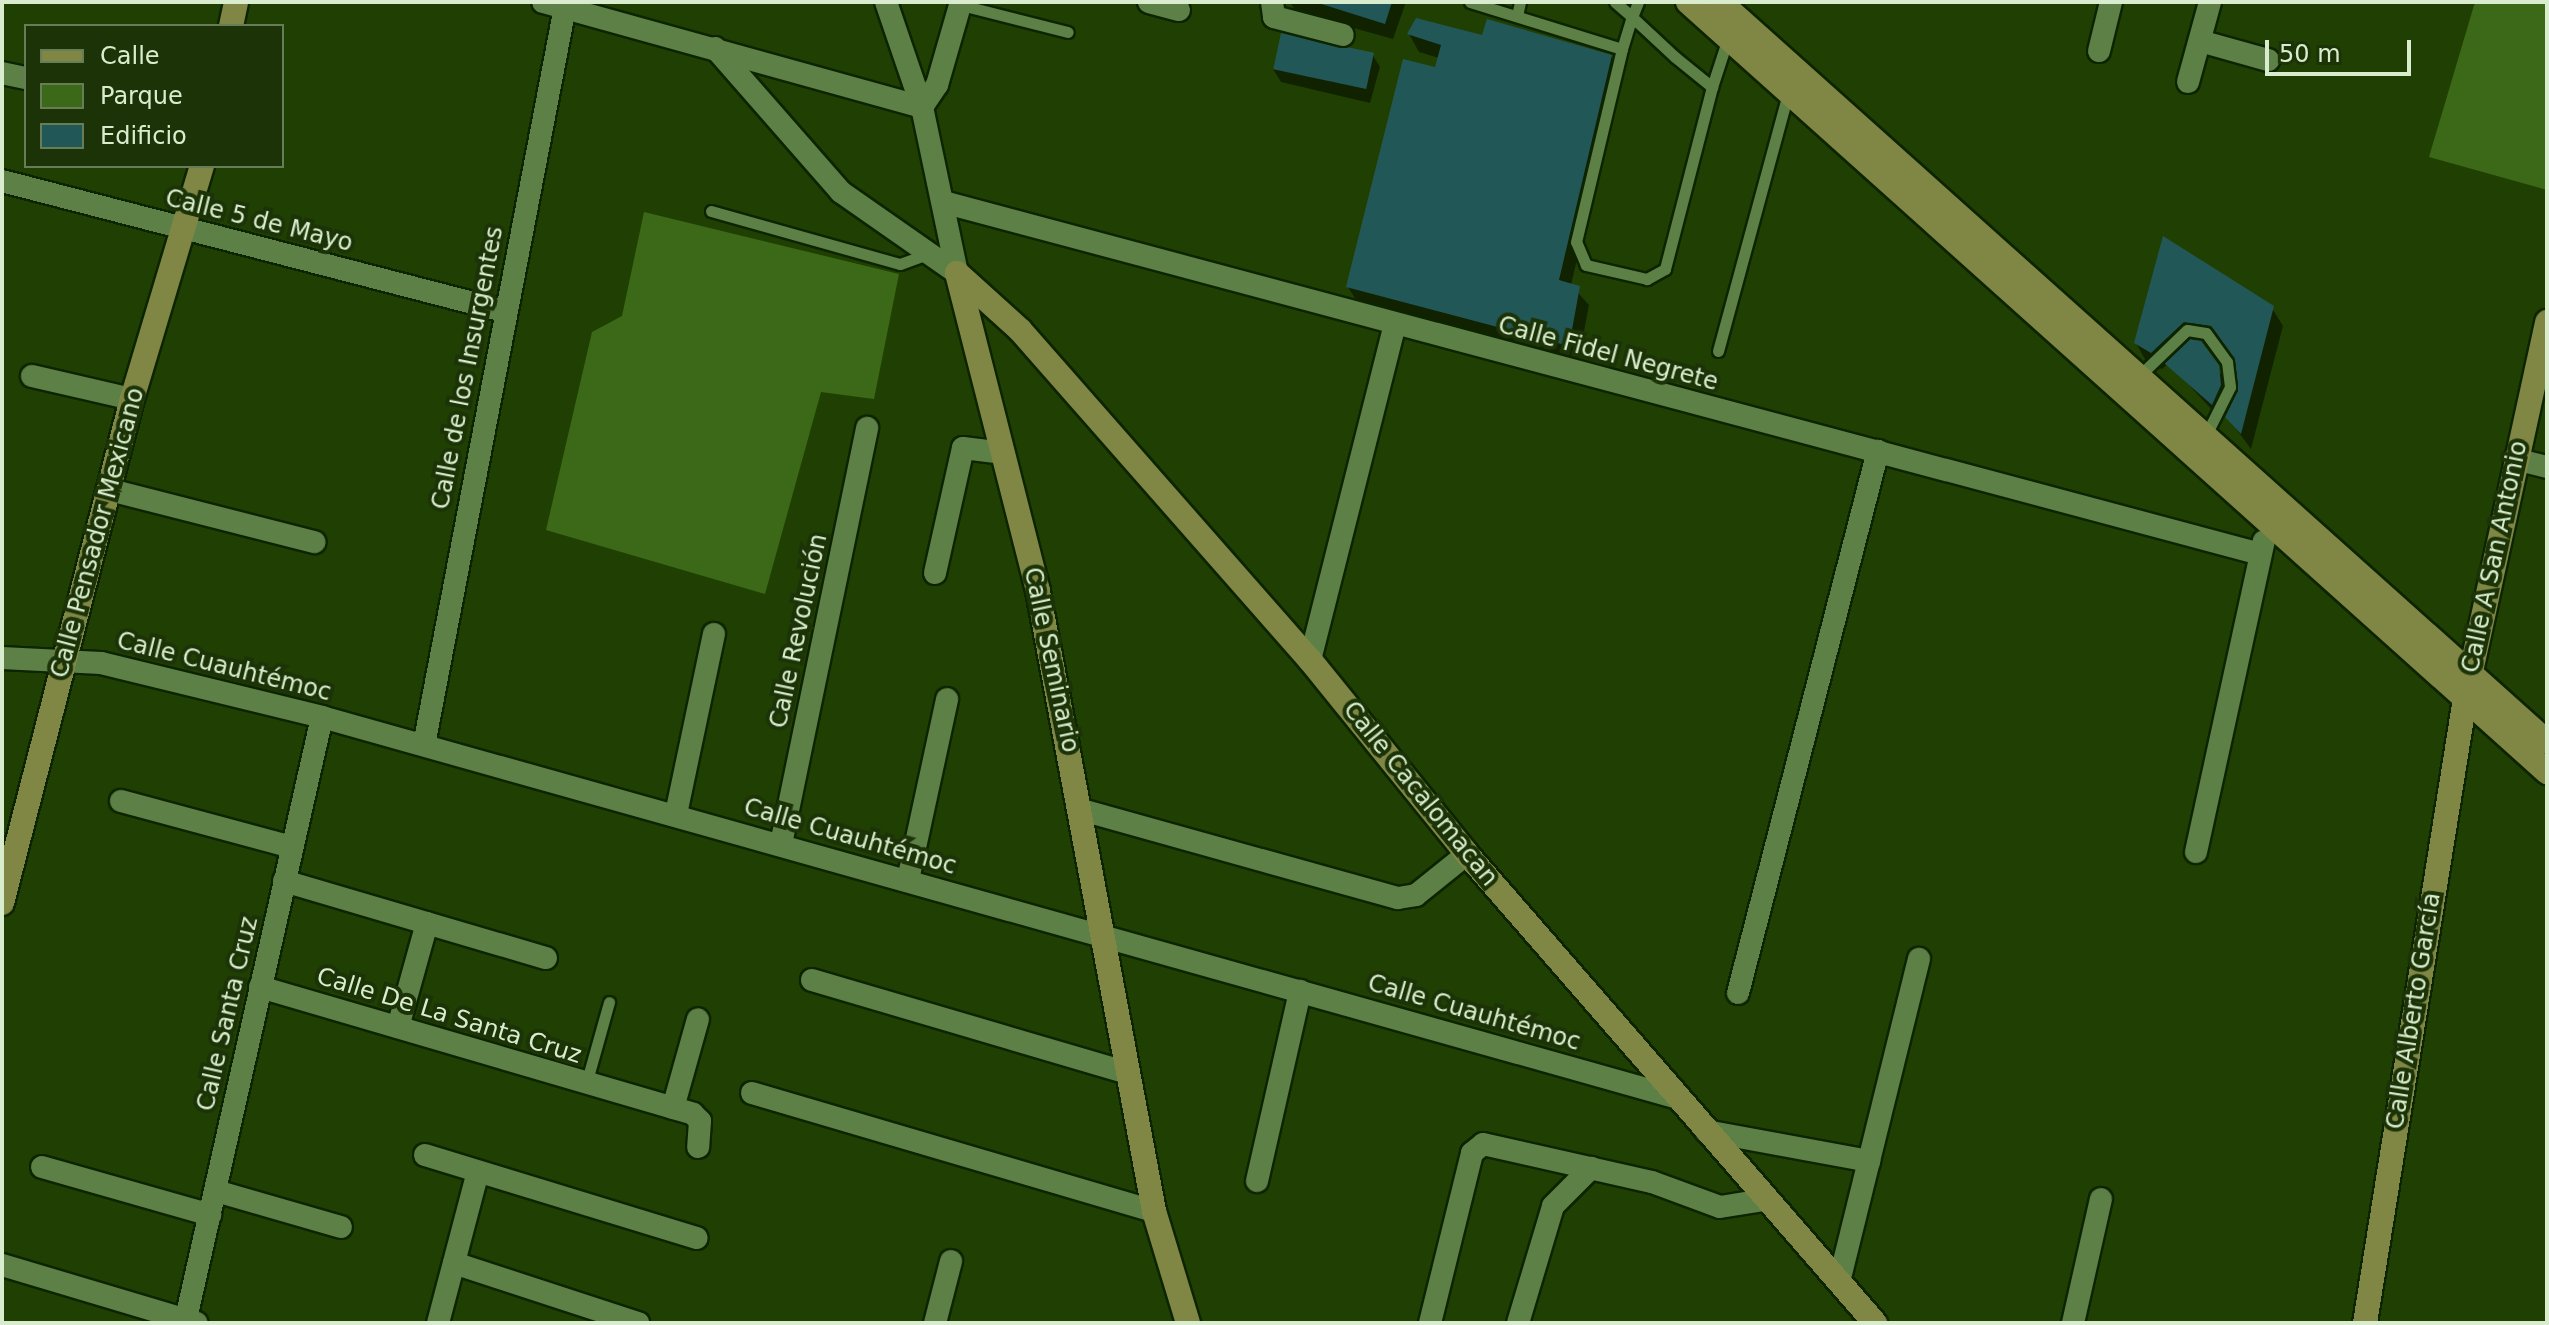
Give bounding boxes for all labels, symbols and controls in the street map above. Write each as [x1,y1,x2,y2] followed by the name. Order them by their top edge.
[24,24,284,168] legend
[2269,24,2415,74] scale bar
[2279,40,2341,68] text: 50 m
[100,42,160,70] text: Calle
[100,82,183,110] text: Parque
[100,122,187,150] text: Edificio
[162,184,356,258] street label: Calle 5 de Mayo
[426,224,510,512] street label: Calle de los Insurgentes
[1495,311,1721,397] street label: Calle Fidel Negrete
[45,385,151,681] street label: Calle Pensador Mexicano
[2456,438,2534,676] street label: Calle A San Antonio
[764,531,834,731] street label: Calle Revolución
[1017,565,1085,755] street label: Calle Seminario
[114,626,334,708] street label: Calle Cuauhtémoc
[1337,696,1503,892] street label: Calle Cacalomacan
[740,793,960,881] street label: Calle Cuauhtémoc
[2381,891,2447,1131] street label: Calle Alberto García
[192,914,264,1114] street label: Calle Santa Cruz
[313,962,585,1070] street label: Calle De La Santa Cruz
[1364,969,1584,1057] street label: Calle Cuauhtémoc

